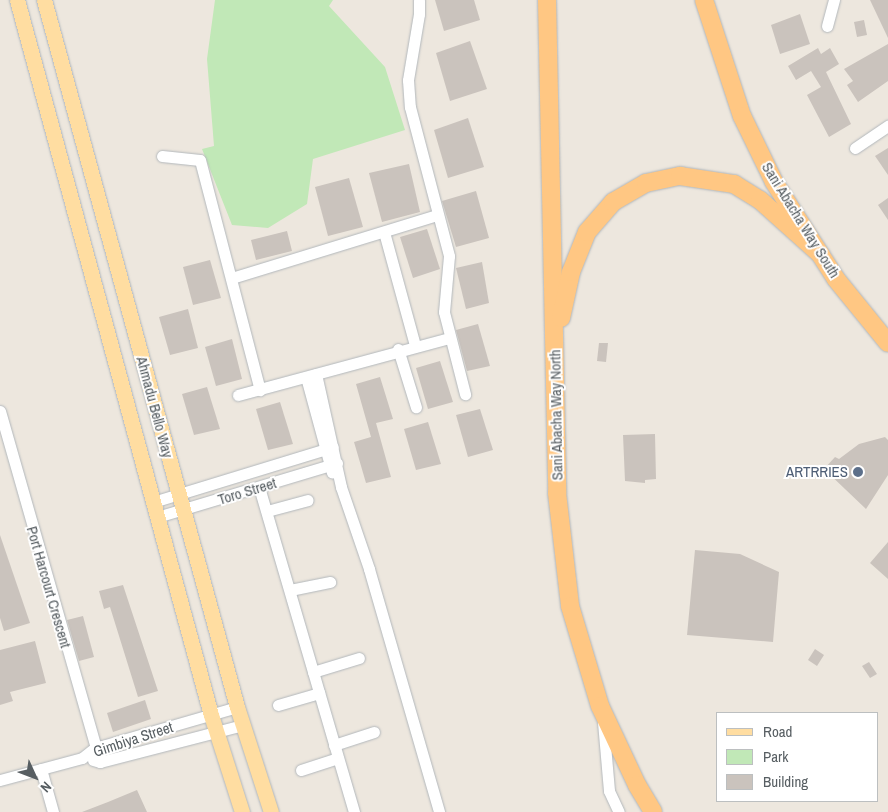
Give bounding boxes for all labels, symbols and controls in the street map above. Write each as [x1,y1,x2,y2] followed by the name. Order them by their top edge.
[758,159,844,281] street label: Sani Abacha Way South
[546,349,566,481] street label: Sani Abacha Way North
[133,354,177,460] street label: Ahmadu Bello Way
[786,463,848,481] place label: ARTRRIES
[852,466,864,478] marker: ARTRRIES
[216,474,278,508] street label: Toro Street
[23,524,75,650] street label: Port Harcourt Crescent
[716,712,878,802] legend
[91,718,175,760] street label: Gimbiya Street
[763,721,792,742] text: Road
[763,746,788,767] text: Park
[10,752,60,802] north arrow
[763,771,808,792] text: Building
[37,778,55,796] text: N

